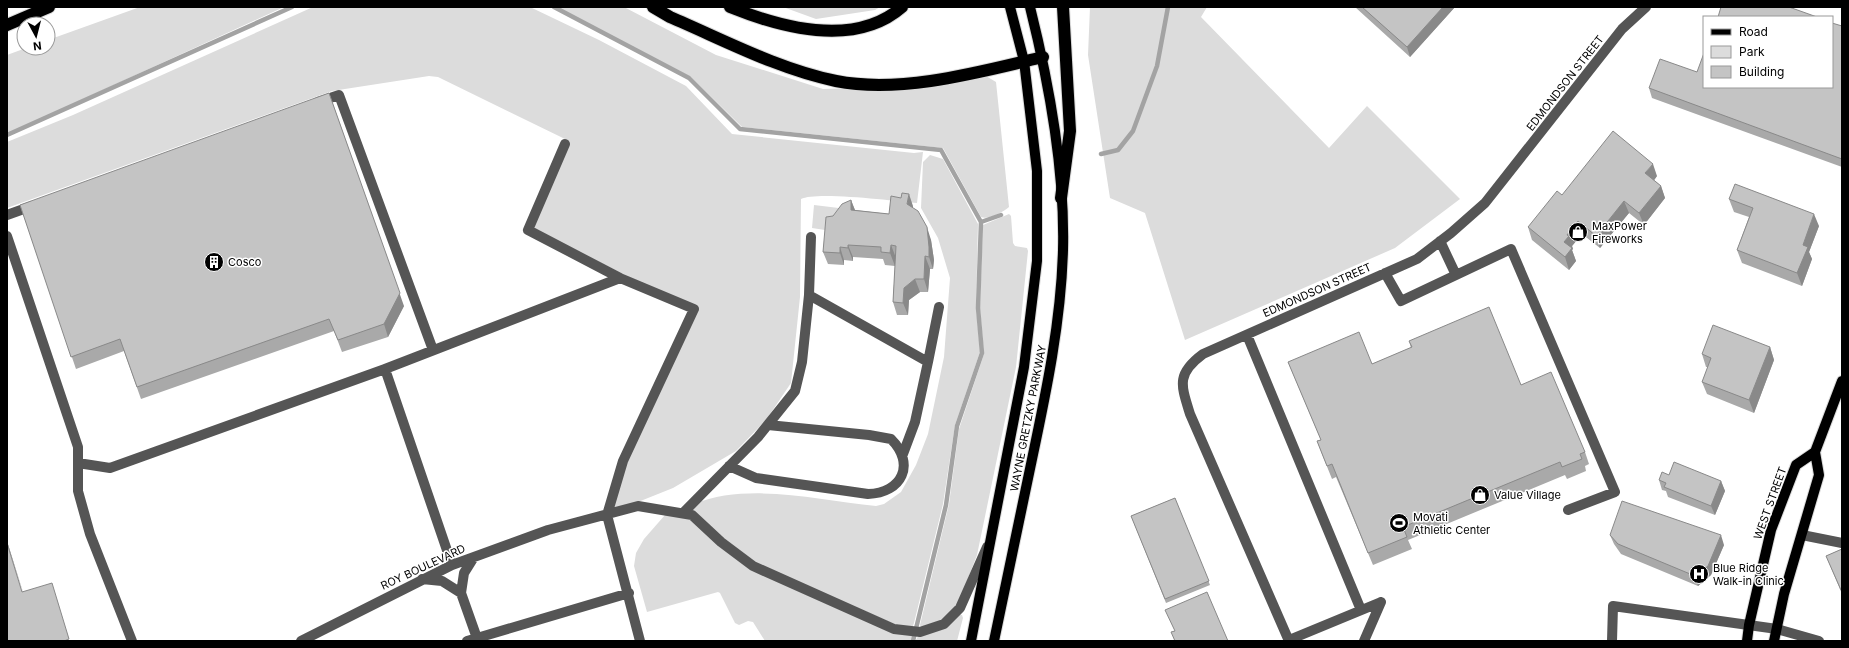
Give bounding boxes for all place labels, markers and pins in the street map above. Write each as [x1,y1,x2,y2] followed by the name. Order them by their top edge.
[1592,219,1647,246] place label: MaxPower Fireworks
[1567,221,1589,243] shop icon: MaxPower Fireworks
[203,251,225,273] building icon: Cosco
[228,255,262,269] place label: Cosco
[1469,484,1491,506] shop icon: Value Village
[1494,488,1561,502] place label: Value Village
[1413,510,1490,537] place label: Movati Athletic Center
[1388,512,1410,534] sports icon: Movati Athletic Center
[1713,561,1784,588] place label: Blue Ridge Walk-in Clinic
[1688,563,1710,585] hospital icon: Blue Ridge Walk-in Clinic

